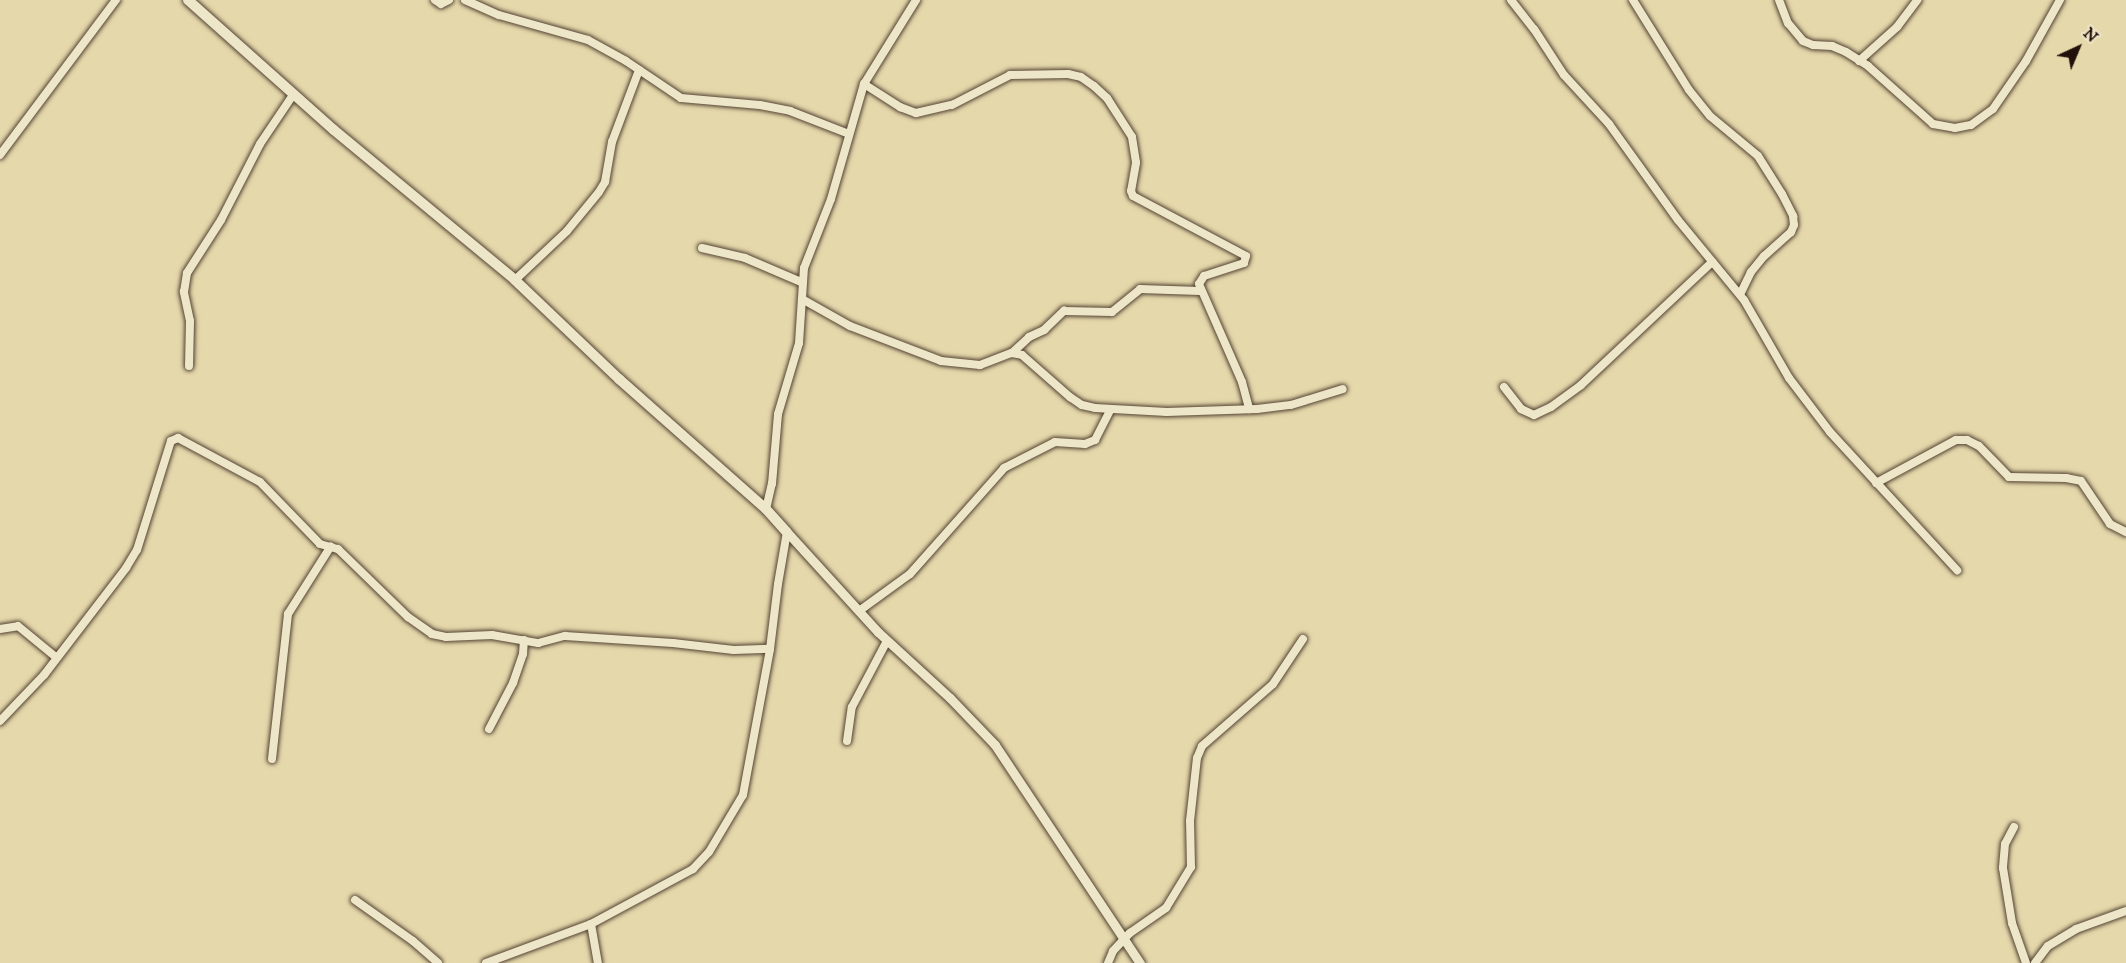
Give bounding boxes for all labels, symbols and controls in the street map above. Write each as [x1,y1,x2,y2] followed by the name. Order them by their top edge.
[2048,18,2108,78] north arrow
[2079,23,2102,47] text: N

